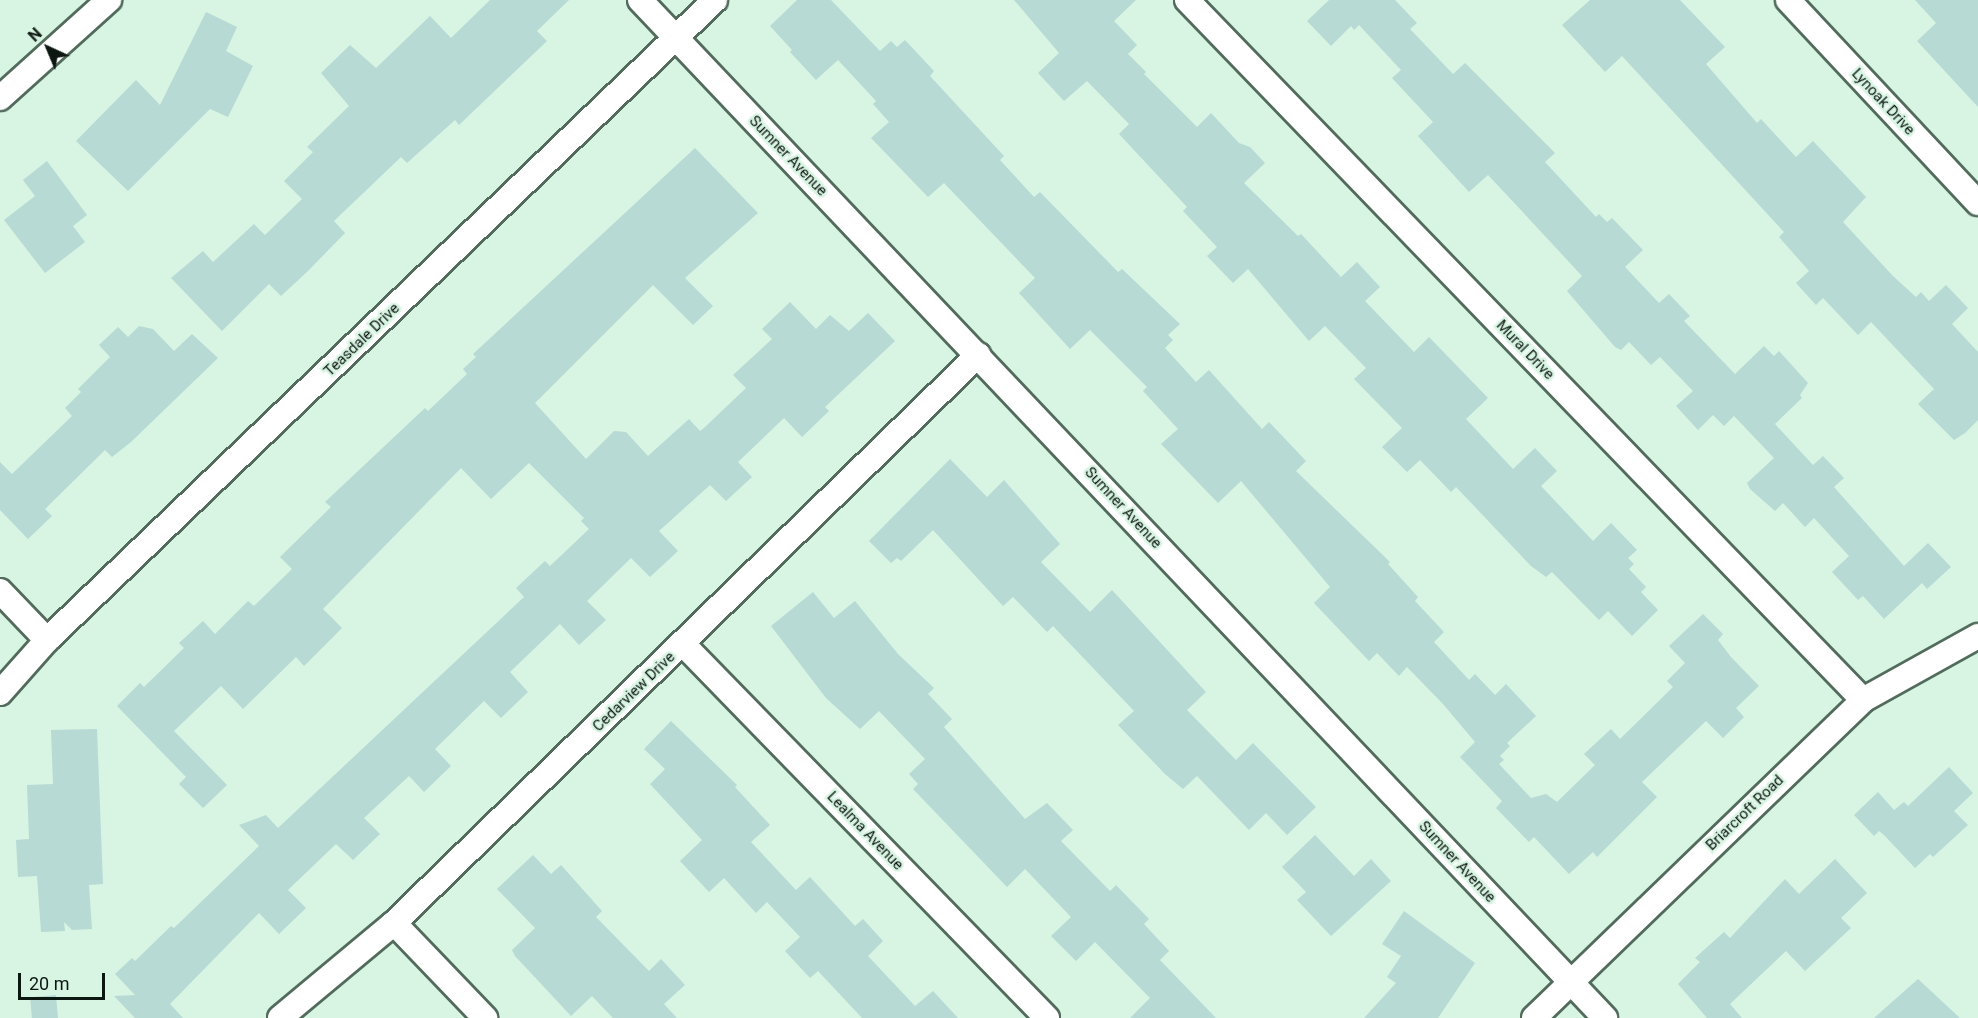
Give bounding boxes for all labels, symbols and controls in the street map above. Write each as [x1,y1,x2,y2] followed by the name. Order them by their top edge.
[18,18,78,78] north arrow
[24,24,46,45] text: N
[1848,65,1918,139] street label: Lynoak Drive
[745,112,831,200] street label: Sumner Avenue
[321,300,403,380] street label: Teasdale Drive
[1492,317,1558,383] street label: Mural Drive
[1081,464,1165,552] street label: Sumner Avenue
[589,648,679,736] street label: Cedarview Drive
[1703,772,1787,854] street label: Briarcroft Road
[823,788,907,874] street label: Lealma Avenue
[1415,818,1499,906] street label: Sumner Avenue
[21,961,108,999] scale bar
[29,973,69,994] text: 20 m

